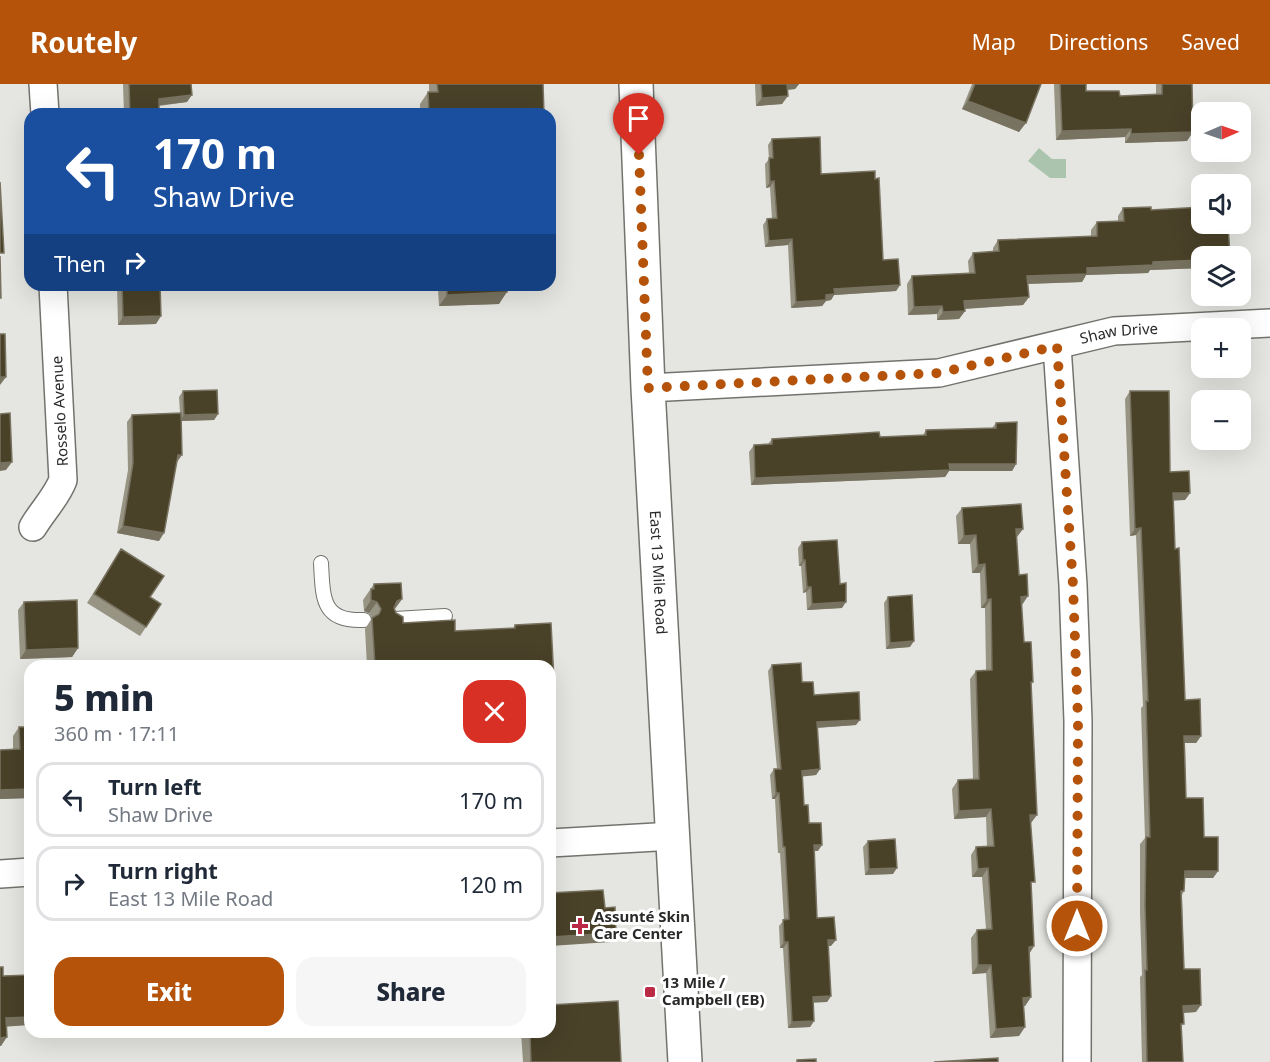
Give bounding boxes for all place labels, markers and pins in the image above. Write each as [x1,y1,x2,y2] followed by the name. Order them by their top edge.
[613,93,664,155] pin
[594,906,690,943] place label: Assunté Skin Care Center
[571,917,589,935] marker: Assunté Skin Care Center
[662,972,765,1009] place label: 13 Mile / Campbell (EB)
[643,985,657,999] marker: 13 Mile / Campbell (EB)

